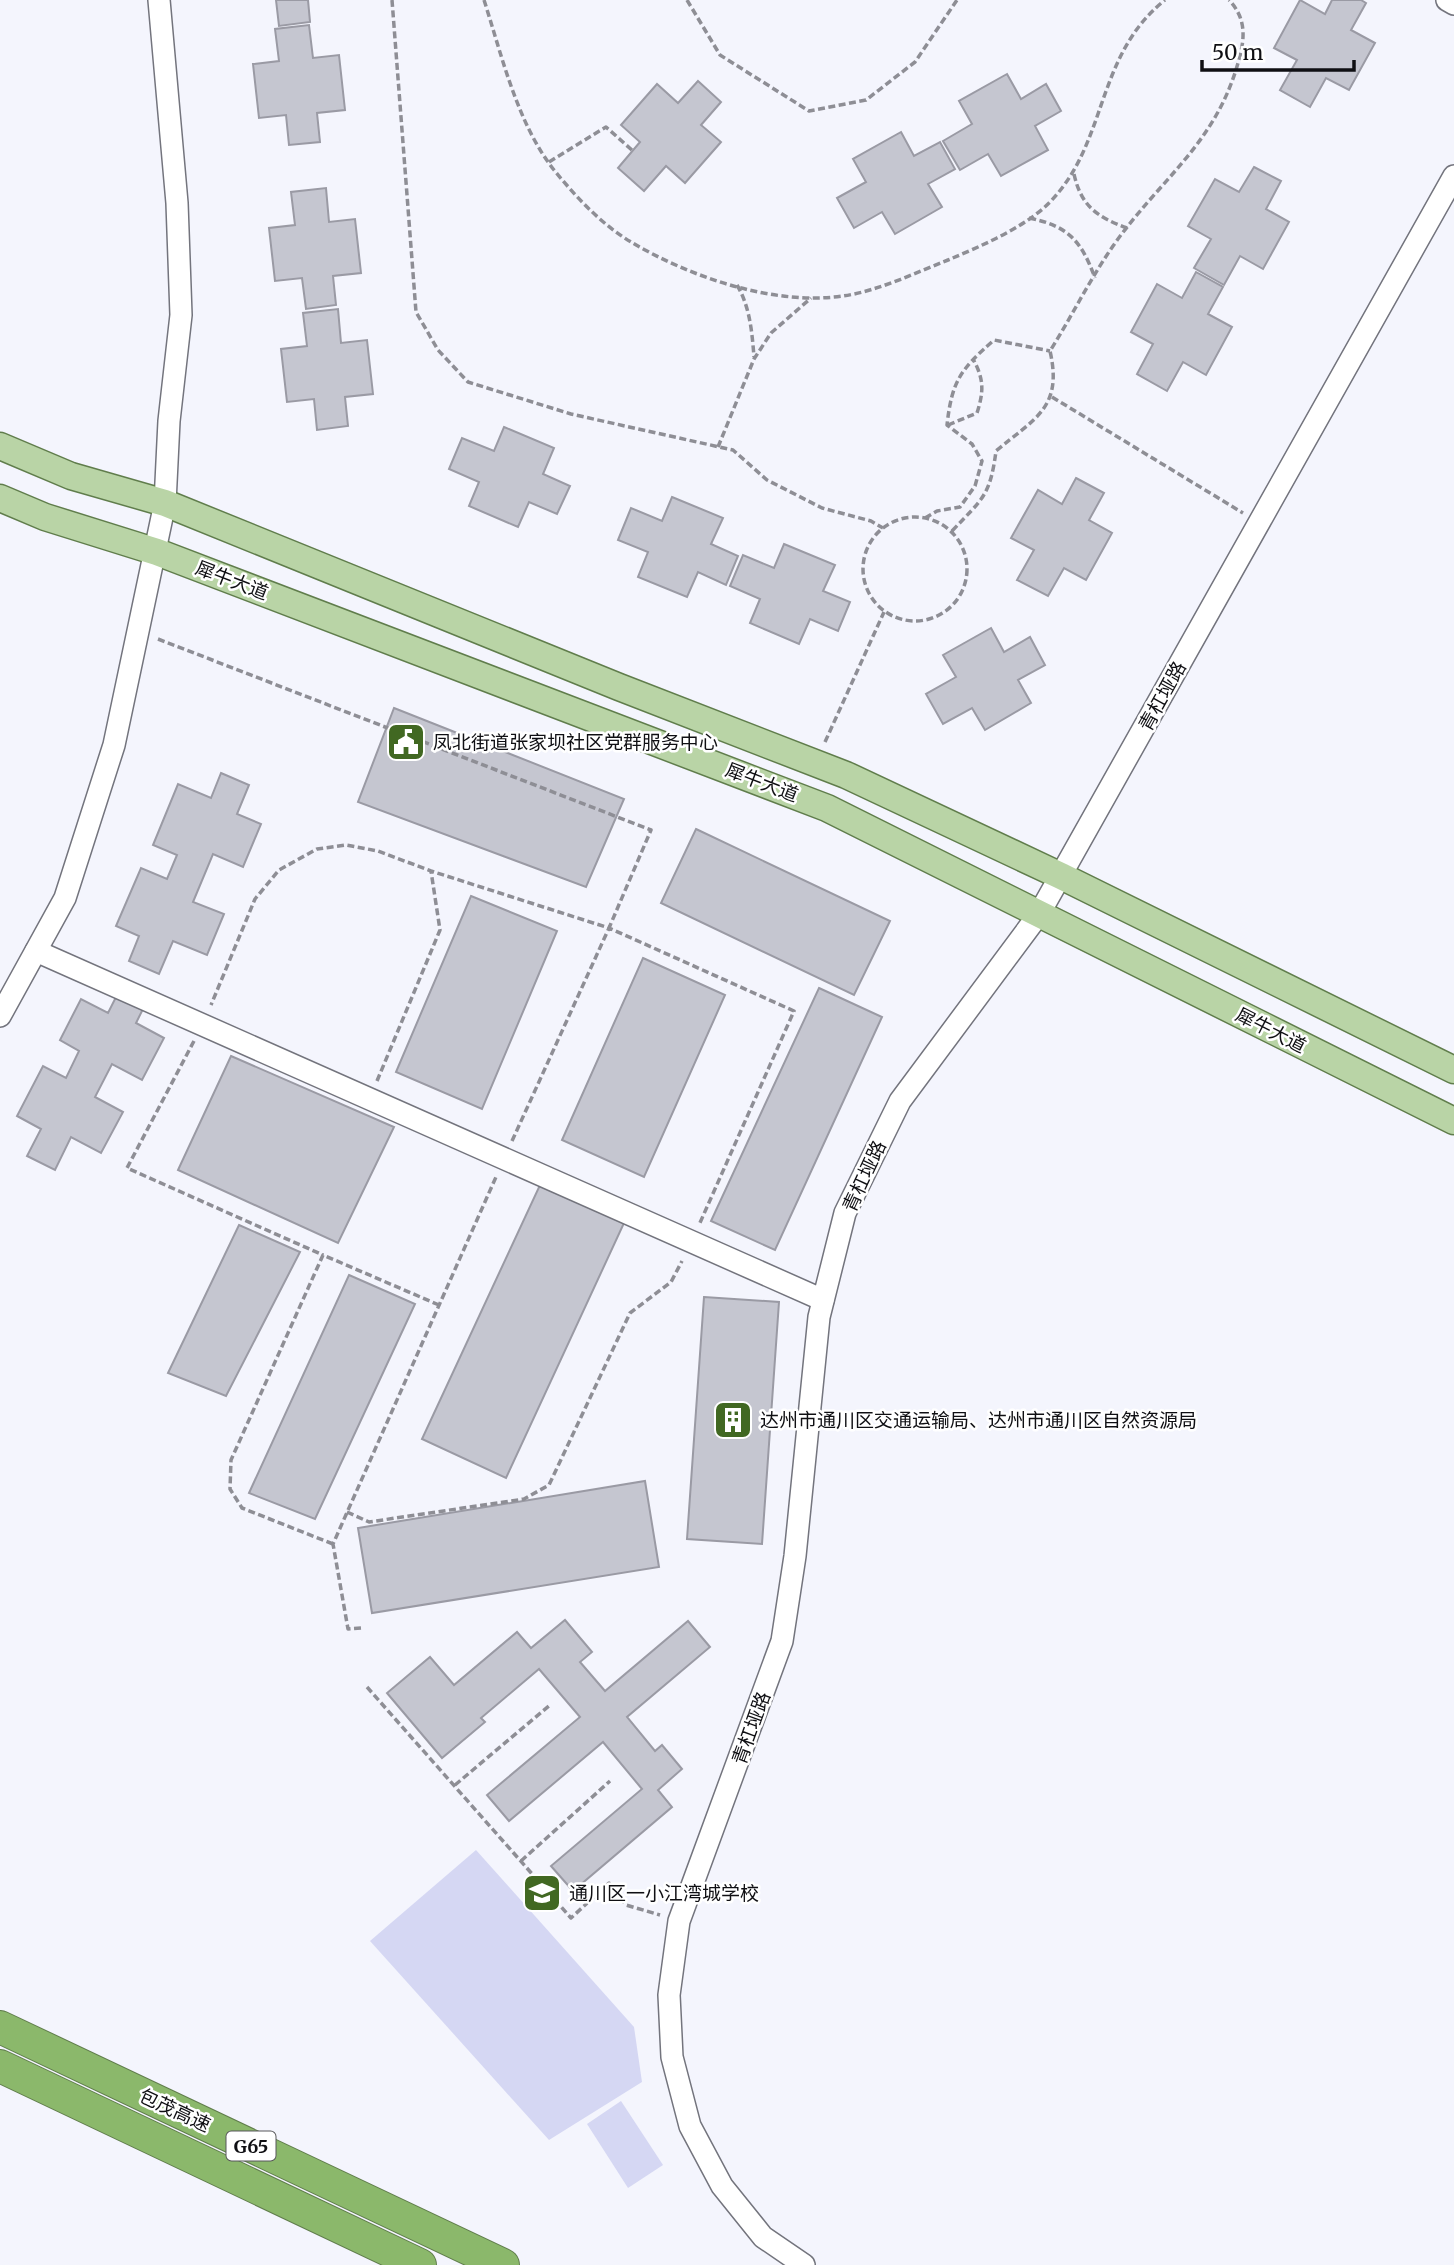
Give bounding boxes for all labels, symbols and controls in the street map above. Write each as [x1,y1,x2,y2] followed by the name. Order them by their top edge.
[1202,28,1354,72] scale bar
[1212,39,1263,66] text: 50 m
[192,555,272,605] street label: 犀牛大道
[1133,657,1191,735] street label: 青杠垭路
[385,721,427,763] public building icon: 凤北街道张家坝社区党群服务中心
[433,730,718,754] place label: 凤北街道张家坝社区党群服务中心
[722,757,802,807] street label: 犀牛大道
[1232,1002,1310,1058] street label: 犀牛大道
[837,1136,891,1216] street label: 青杠垭路
[712,1399,754,1441] building icon: 达州市通川区交通运输局、达州市通川区自然资源局
[760,1408,1197,1432] place label: 达州市通川区交通运输局、达州市通川区自然资源局
[727,1688,775,1768] street label: 青杠垭路
[521,1872,563,1914] school or university icon: 通川区一小江湾城学校
[569,1881,759,1905] place label: 通川区一小江湾城学校
[135,2083,215,2137] street label: 包茂高速
[226,2132,276,2160] road number: G65

